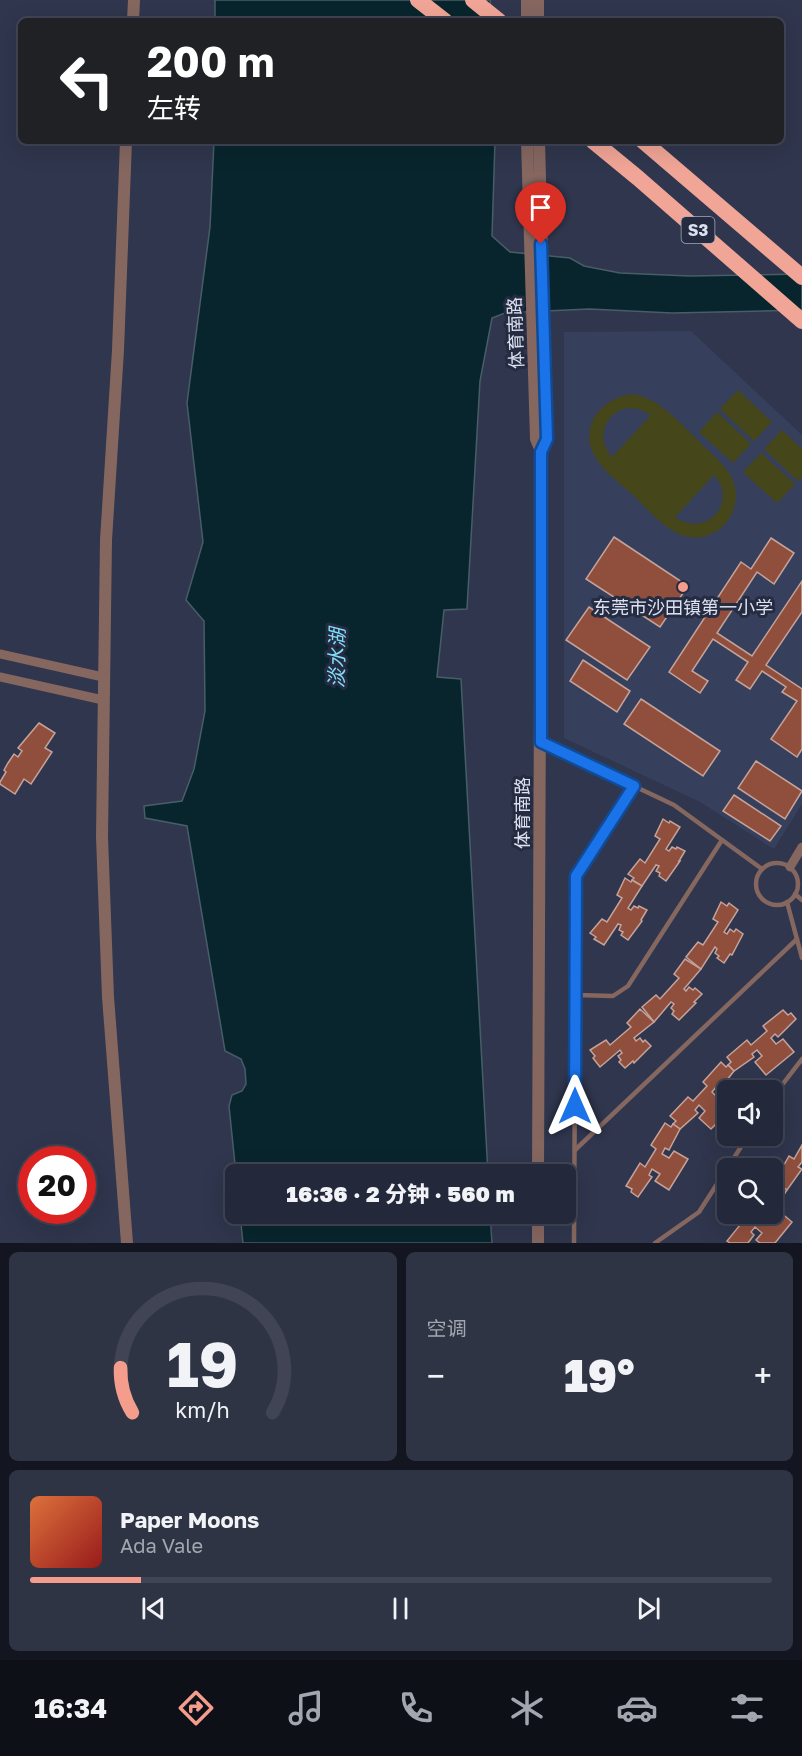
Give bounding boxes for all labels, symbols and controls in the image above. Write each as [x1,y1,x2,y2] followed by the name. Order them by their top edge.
[147,36,274,86] text: 200 m
[48,42,126,120] icon: left
[147,92,201,124] text: 左转
[515,182,566,244] pin
[524,191,557,224] icon: arrive
[682,217,714,243] road number: S3
[503,297,527,369] street label: 体育南路
[676,580,690,594] marker: 东莞市沙田镇第一小学
[593,596,773,618] place label: 东莞市沙田镇第一小学
[323,625,349,688] water label: 淡水湖
[511,777,533,849] street label: 体育南路
[543,1074,607,1138] position arrow
[717,1080,783,1224] map controls
[717,1080,783,1146] button: sound
[18,1146,96,1224] speed limit sign: 20
[717,1158,783,1224] button: search
[286,1180,515,1207] text: 16:36 · 2 分钟 · 560 m
[427,1316,467,1340] text: 空调
[167,1326,239,1401] text: 19
[564,1348,635,1402] text: 19°
[427,1356,445,1395] text: −
[754,1356,772,1395] text: +
[175,1398,230,1424] text: km/h
[120,1506,259,1533] text: Paper Moons
[120,1533,203,1557] text: Ada Vale
[137,1592,170,1625] icon: previous
[384,1592,417,1625] icon: pause
[632,1592,665,1625] icon: next
[175,1687,217,1729] icon: directions
[285,1687,327,1729] icon: music
[395,1687,437,1729] icon: phone
[506,1687,548,1729] icon: climate
[616,1687,658,1729] icon: car
[726,1687,768,1729] icon: filters
[34,1692,107,1724] text: 16:34

